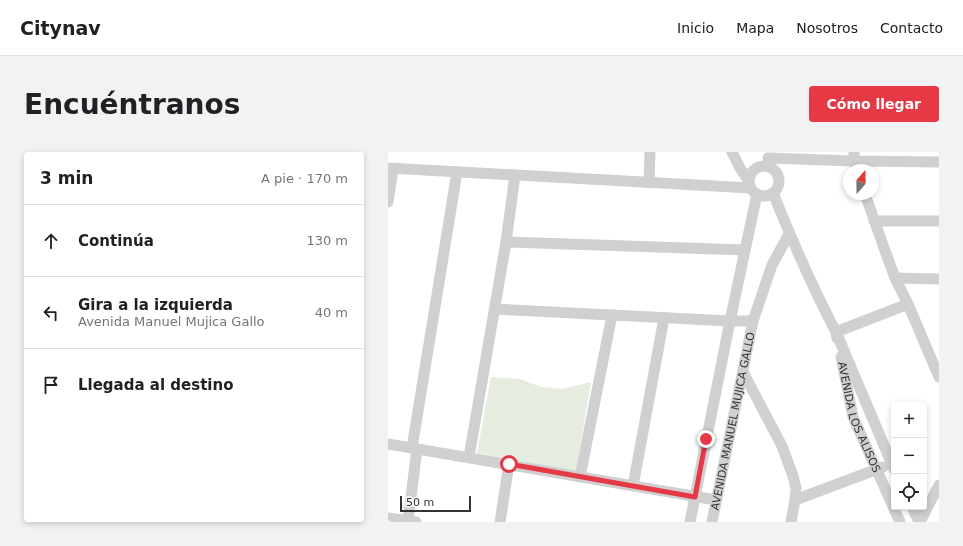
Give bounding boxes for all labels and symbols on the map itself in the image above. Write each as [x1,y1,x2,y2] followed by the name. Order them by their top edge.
[843,164,879,200] north arrow
[709,331,758,511] street label: AVENIDA MANUEL MUJICA GALLO
[835,360,883,475] street label: AVENIDA LOS ALISOS
[697,430,715,448] route end
[500,455,518,473] route start
[400,494,471,513] scale bar

